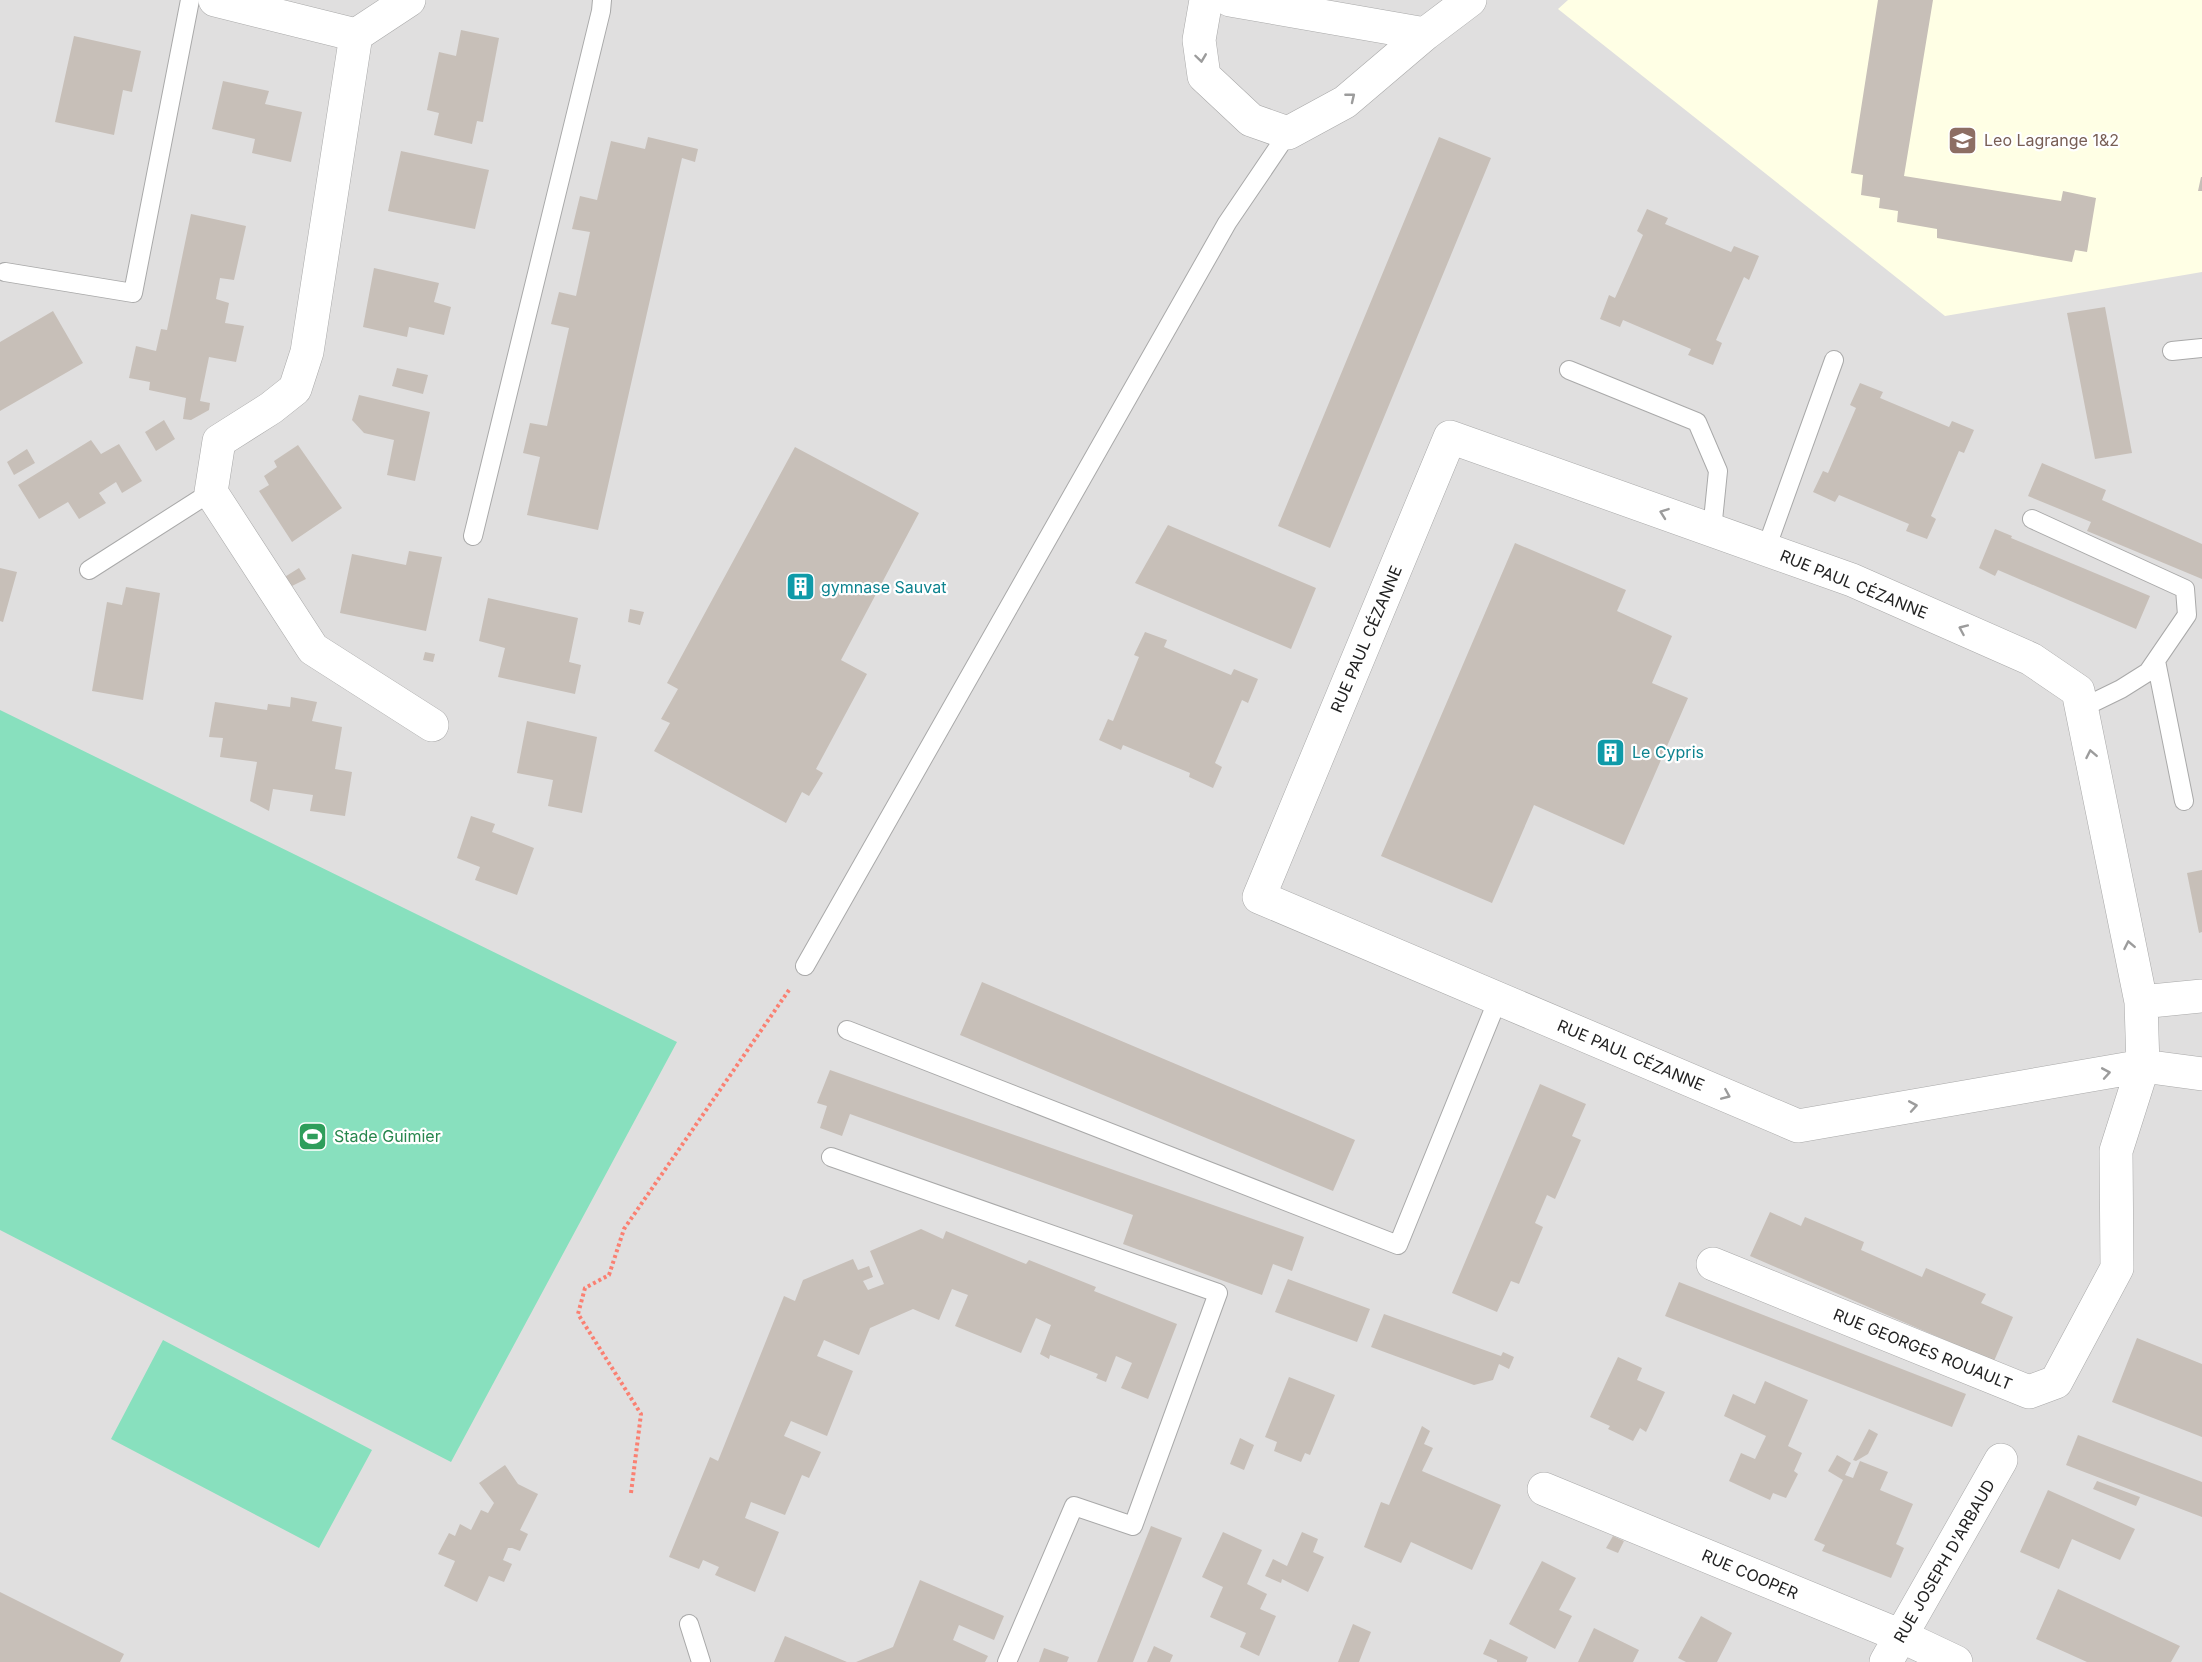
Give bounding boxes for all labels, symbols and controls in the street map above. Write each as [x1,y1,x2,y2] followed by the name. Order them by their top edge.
[1195,53,1207,62] one-way arrow
[1344,94,1355,105] one-way arrow
[1947,124,1979,156] school or university icon: Leo Lagrange 1&2
[1984,130,2119,150] place label: Leo Lagrange 1&2
[1659,508,1670,521] one-way arrow
[1777,545,1931,623] street label: RUE PAUL CÉZANNE
[1326,563,1406,715] street label: RUE PAUL CÉZANNE
[784,571,816,603] building icon: gymnase Sauvat
[821,577,946,597] place label: gymnase Sauvat
[1959,624,1970,636] one-way arrow
[1595,736,1627,768] building icon: Le Cypris
[1632,742,1704,762] place label: Le Cypris
[2085,749,2098,759] one-way arrow
[2123,940,2136,950] one-way arrow
[1555,1015,1707,1095] street label: RUE PAUL CÉZANNE
[2100,1067,2110,1080] one-way arrow
[1720,1088,1731,1100] one-way arrow
[1908,1100,1918,1113] one-way arrow
[297,1120,329,1152] sports icon: Stade Guimier
[334,1126,441,1146] place label: Stade Guimier
[1831,1304,2015,1394] street label: RUE GEORGES ROUAULT
[1889,1476,1999,1646] street label: RUE JOSEPH D'ARBAUD
[1699,1545,1801,1603] street label: RUE COOPER

